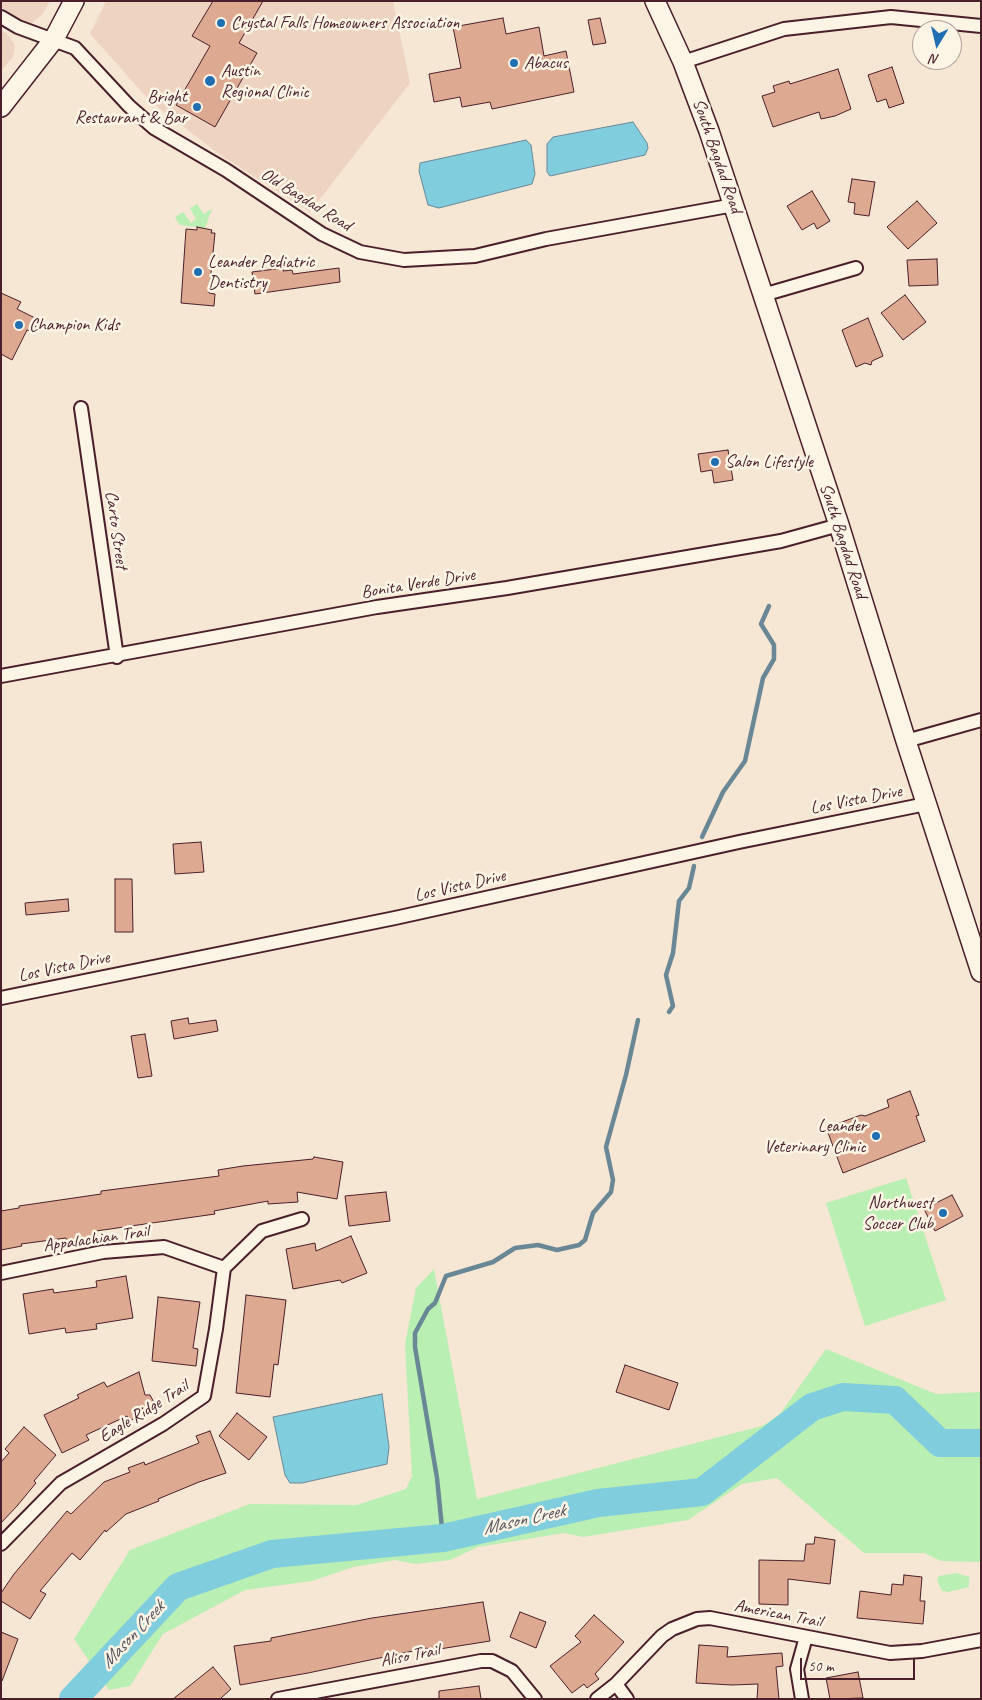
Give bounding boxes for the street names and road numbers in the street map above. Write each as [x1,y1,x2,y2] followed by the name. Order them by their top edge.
[687,96,747,216] street label: South Bagdad Road
[257,163,355,237] street label: Old Bagdad Road
[814,481,872,601] street label: South Bagdad Road
[100,490,132,570] street label: Carto Street
[359,564,477,604] street label: Bonita Verde Drive
[808,781,904,819] street label: Los Vista Drive
[412,865,508,907] street label: Los Vista Drive
[16,947,112,987] street label: Los Vista Drive
[42,1221,150,1257] street label: Appalachian Trail
[95,1376,193,1448] street label: Eagle Ridge Trail
[732,1595,824,1633] street label: American Trail
[379,1640,441,1672] street label: Aliso Trail

